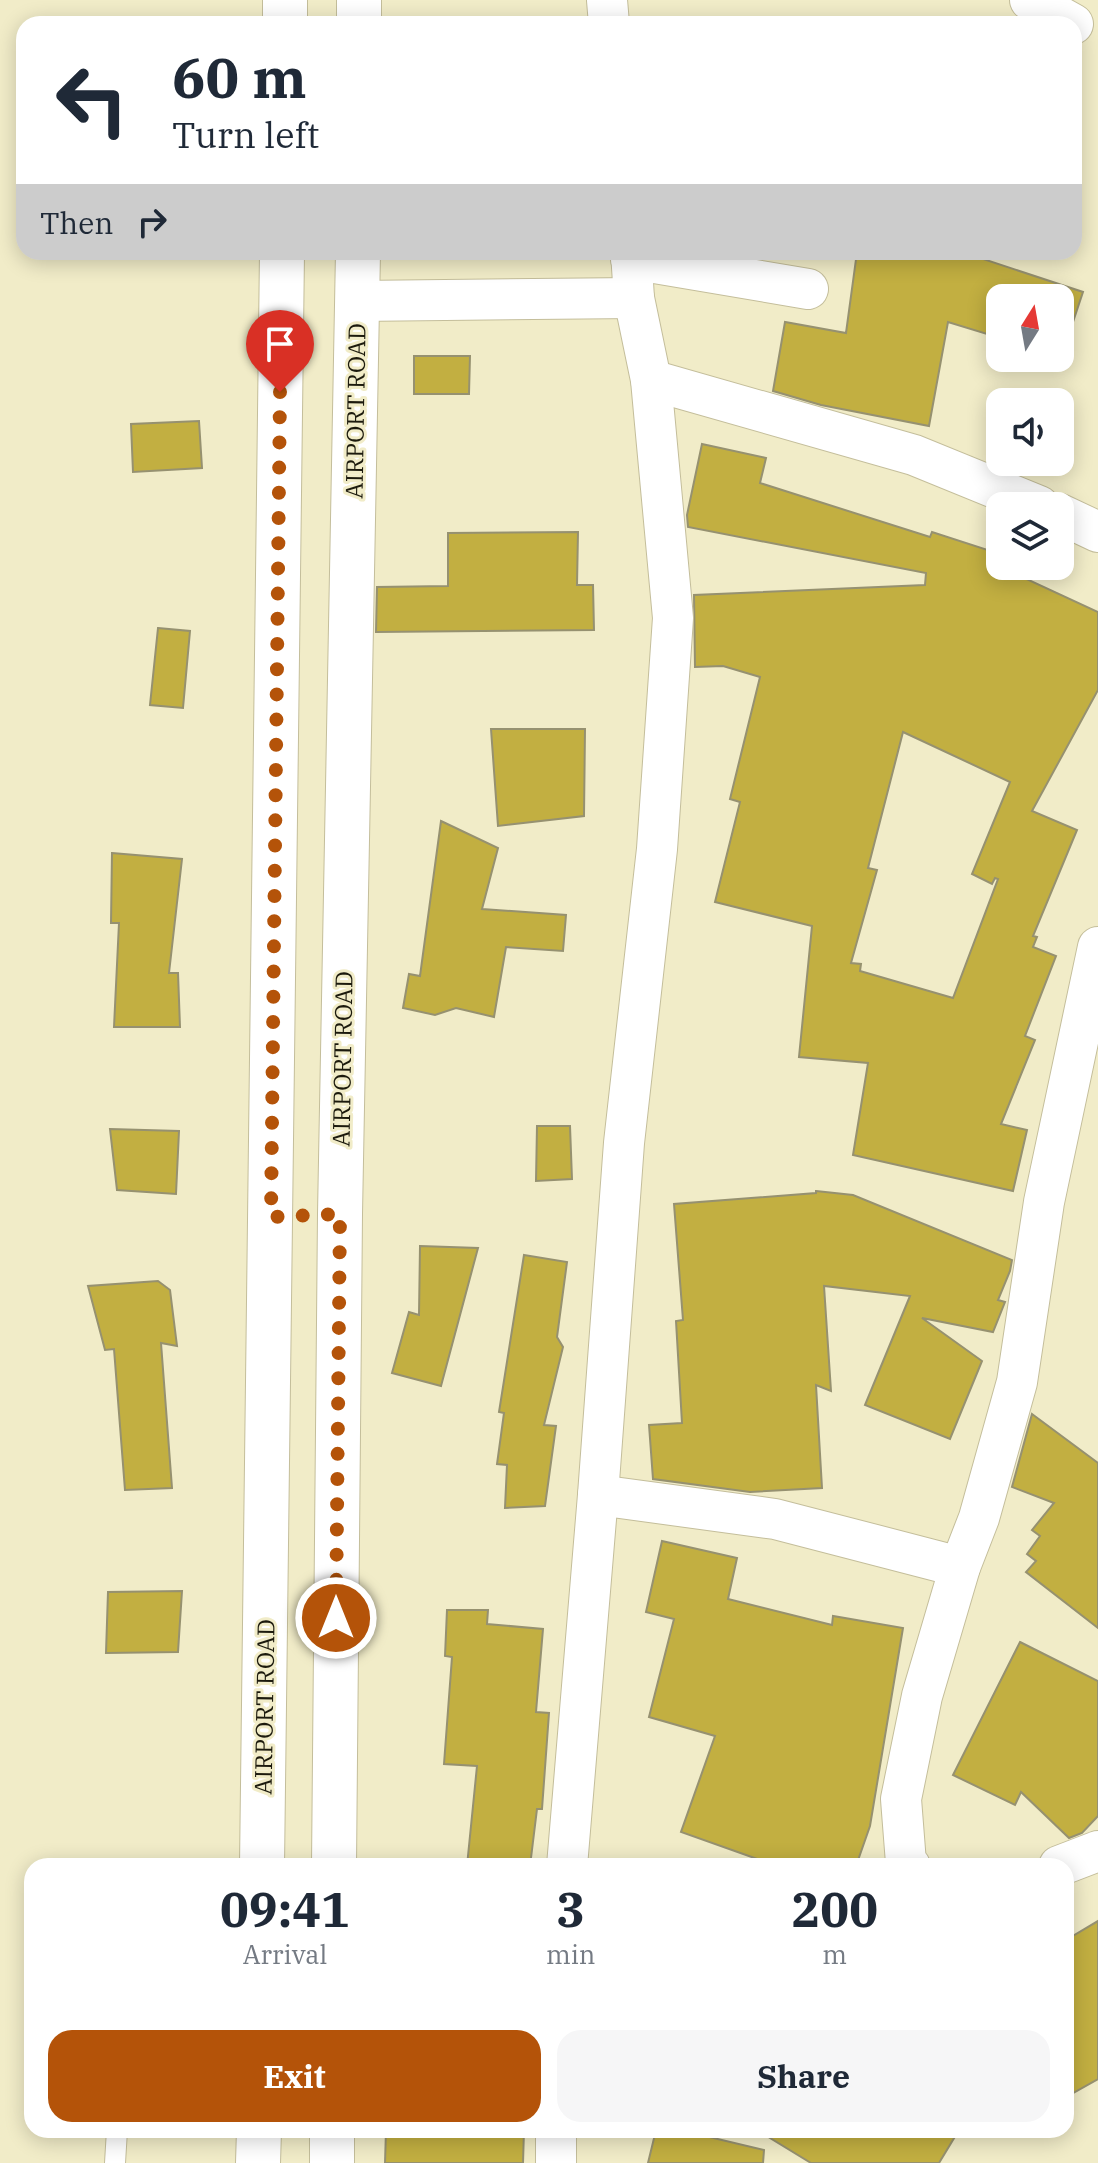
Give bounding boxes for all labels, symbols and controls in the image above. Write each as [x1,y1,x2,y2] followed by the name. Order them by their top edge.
[172,41,307,113] text: 60 m
[40,48,144,152] icon: left
[172,111,319,158] text: Turn left
[130,200,174,244] icon: right
[40,203,114,242] text: Then
[986,284,1074,372] north arrow
[986,284,1074,580] map controls
[246,310,314,392] pin
[258,322,302,366] icon: arrive
[337,323,373,499] street label: AIRPORT ROAD
[986,388,1074,476] button: sound
[986,492,1074,580] button: layers
[324,971,360,1147] street label: AIRPORT ROAD
[294,1576,378,1660] position arrow
[246,1619,282,1795] street label: AIRPORT ROAD
[220,1878,350,1940] text: 09:41
[556,1878,585,1940] text: 3
[792,1878,878,1940] text: 200
[243,1937,327,1971] text: Arrival
[546,1937,595,1971] text: min
[822,1937,847,1971] text: m
[48,2030,541,2122] button: Exit
[557,2030,1050,2122] button: Share

